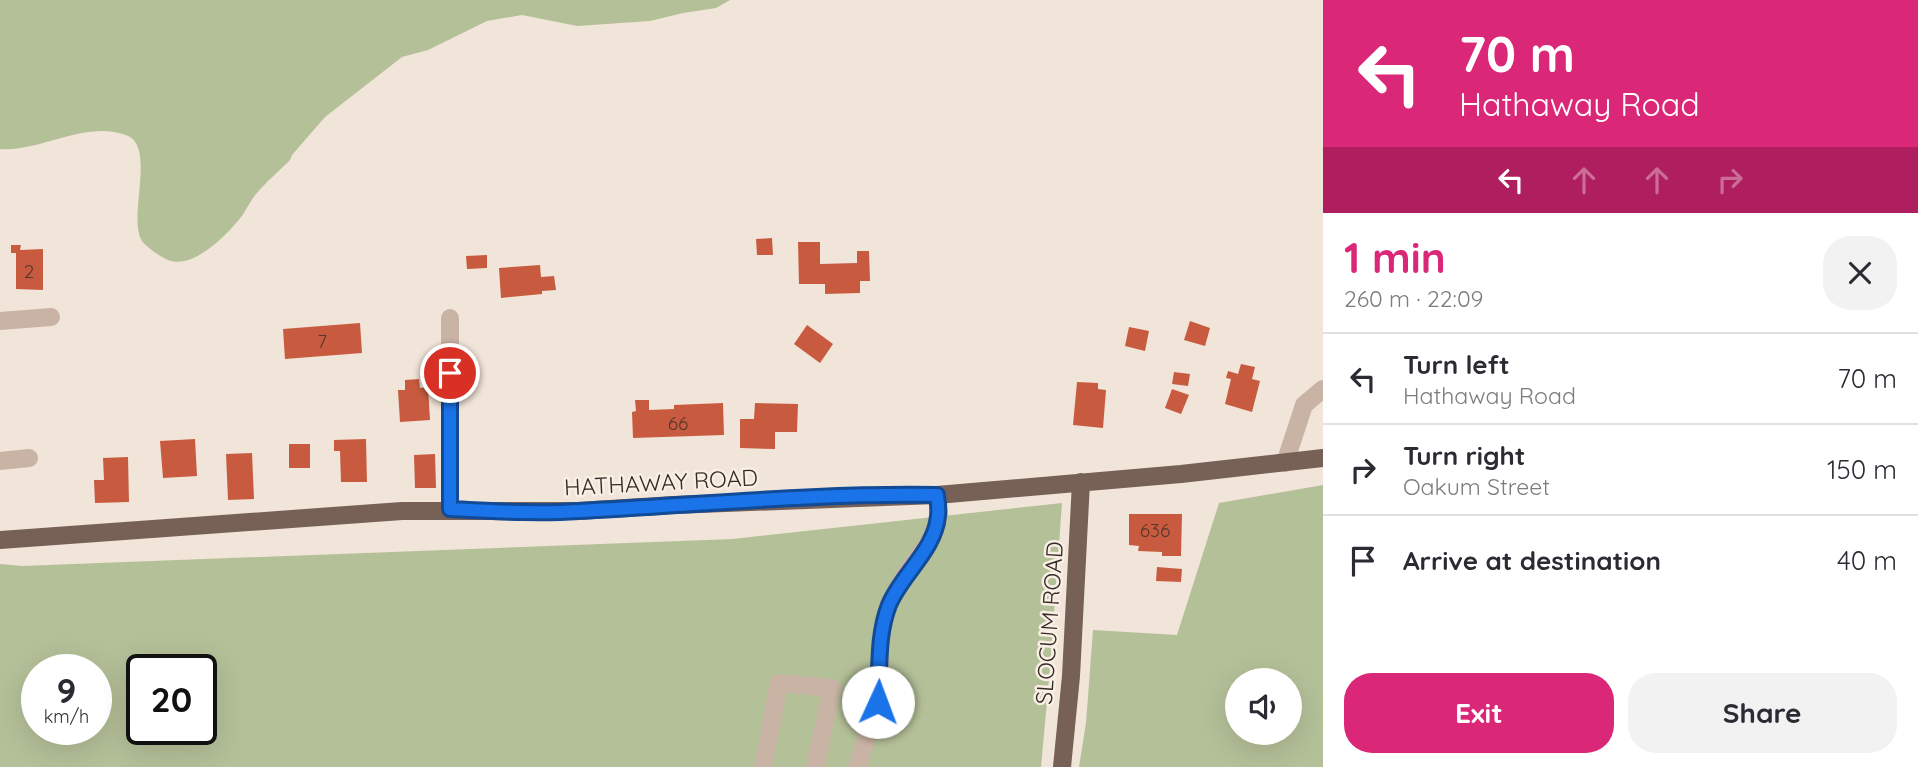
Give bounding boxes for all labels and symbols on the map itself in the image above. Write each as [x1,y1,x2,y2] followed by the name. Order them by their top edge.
[24,259,34,283] house number: 2
[317,329,327,353] house number: 7
[420,343,480,403] pin
[668,411,688,435] house number: 66
[563,462,759,502] street label: HATHAWAY ROAD
[1140,518,1170,542] house number: 636
[1029,541,1069,705] street label: SLOCUM ROAD
[126,654,217,745] speed limit sign: 20
[841,665,915,739] position arrow

